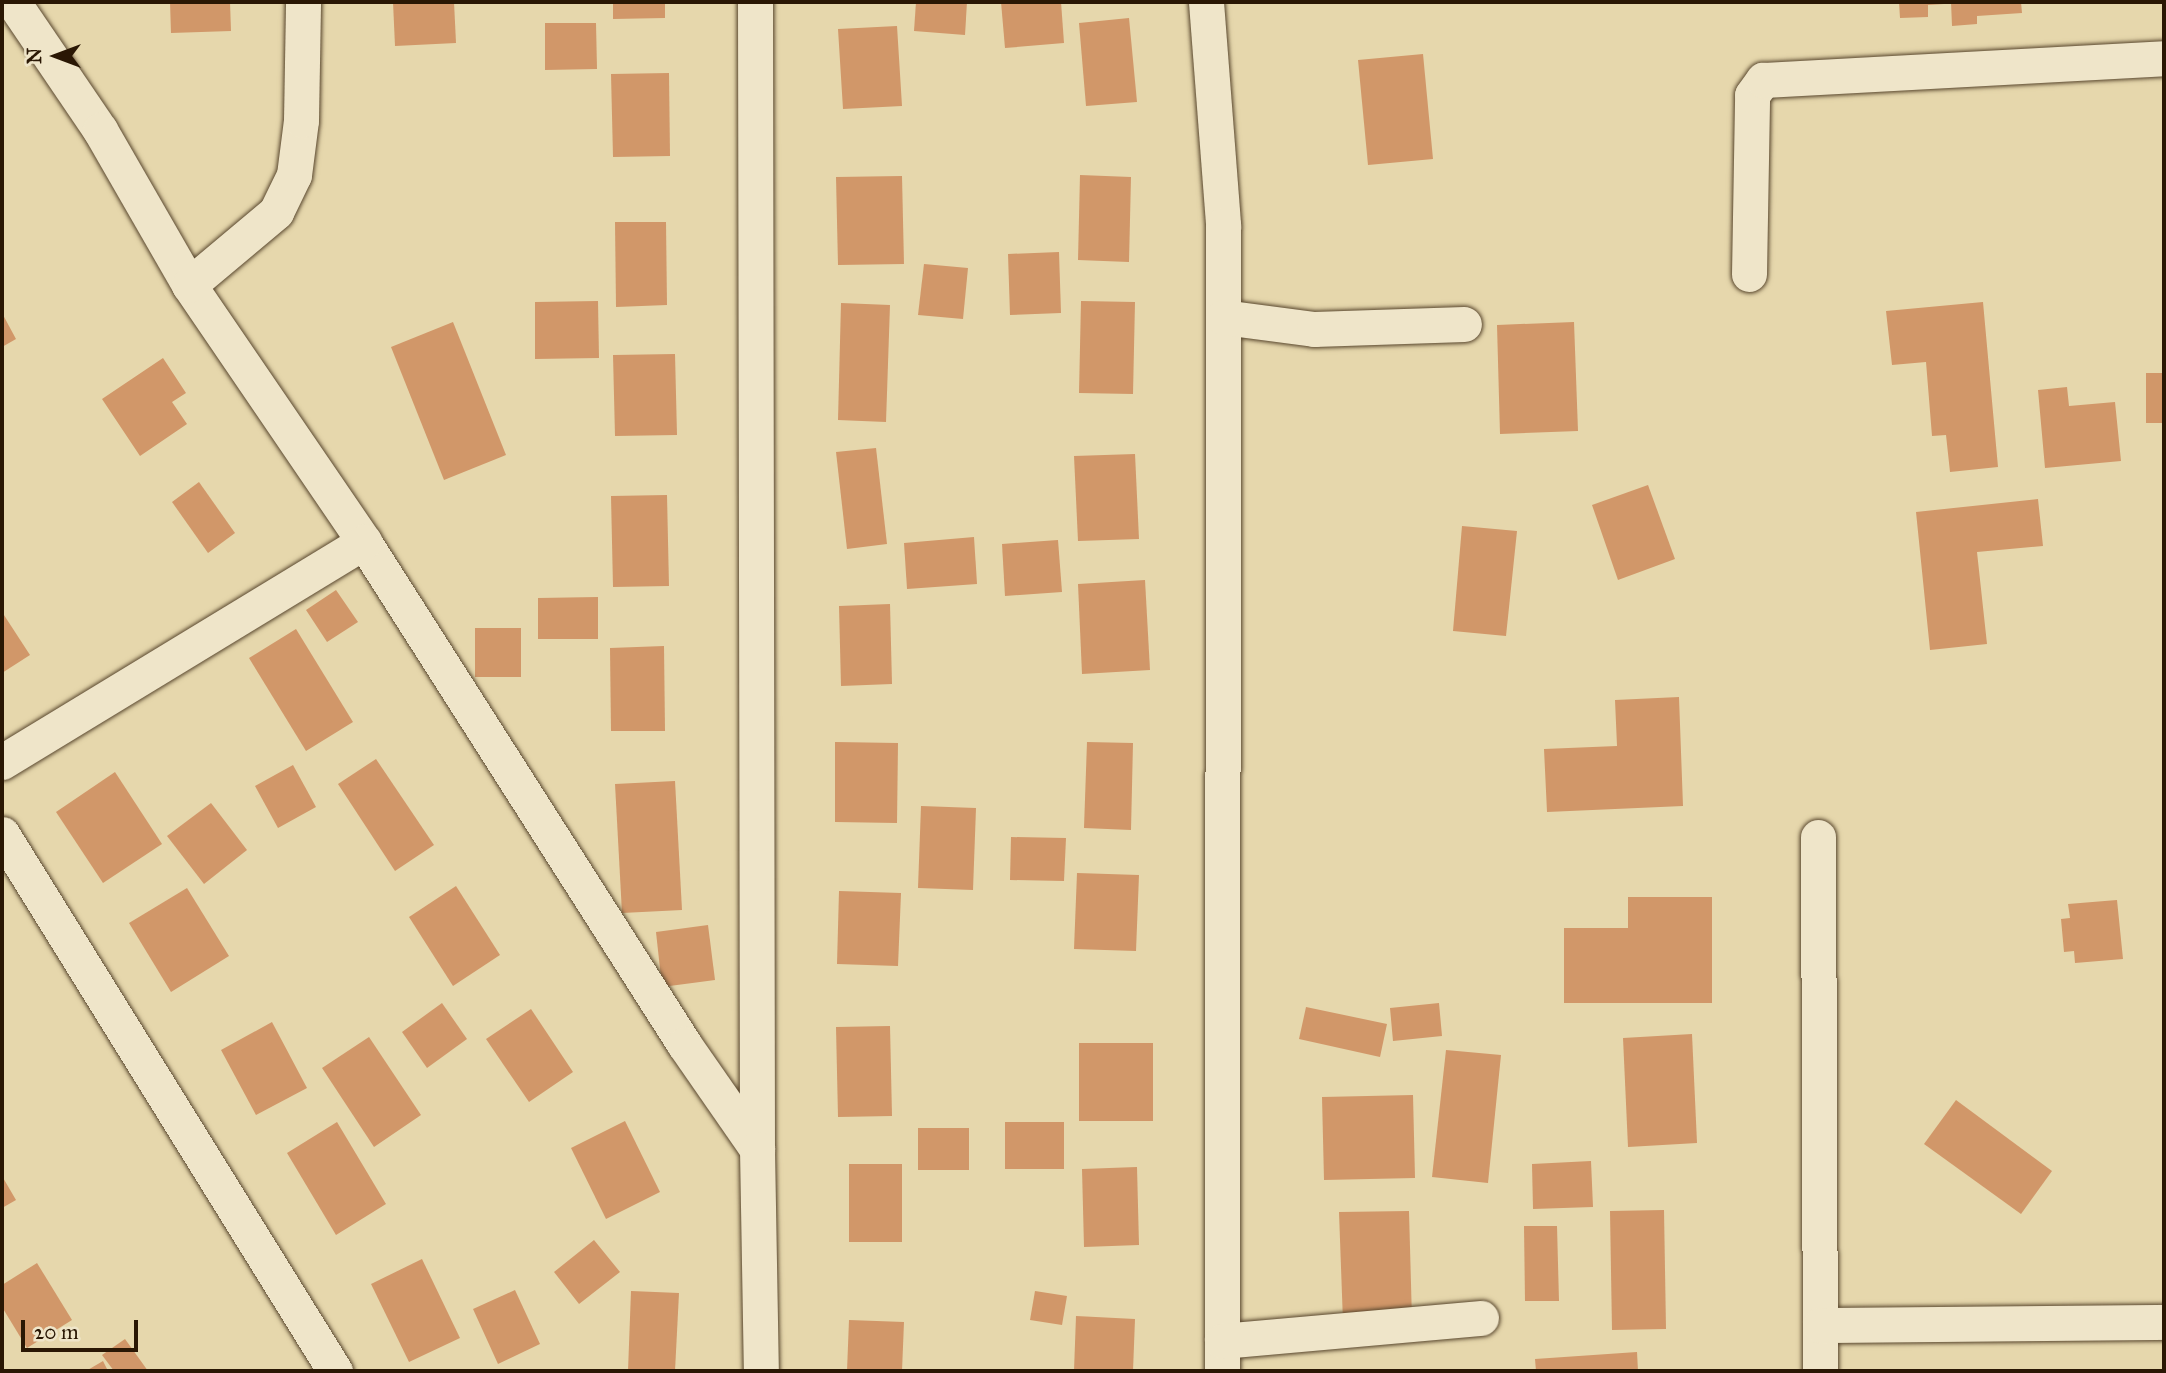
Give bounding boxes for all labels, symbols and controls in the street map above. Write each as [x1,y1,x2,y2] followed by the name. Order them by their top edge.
[21,21,91,91] north arrow
[23,48,46,64] text: N
[24,1306,142,1350] scale bar
[34,1319,79,1345] text: 20 m

